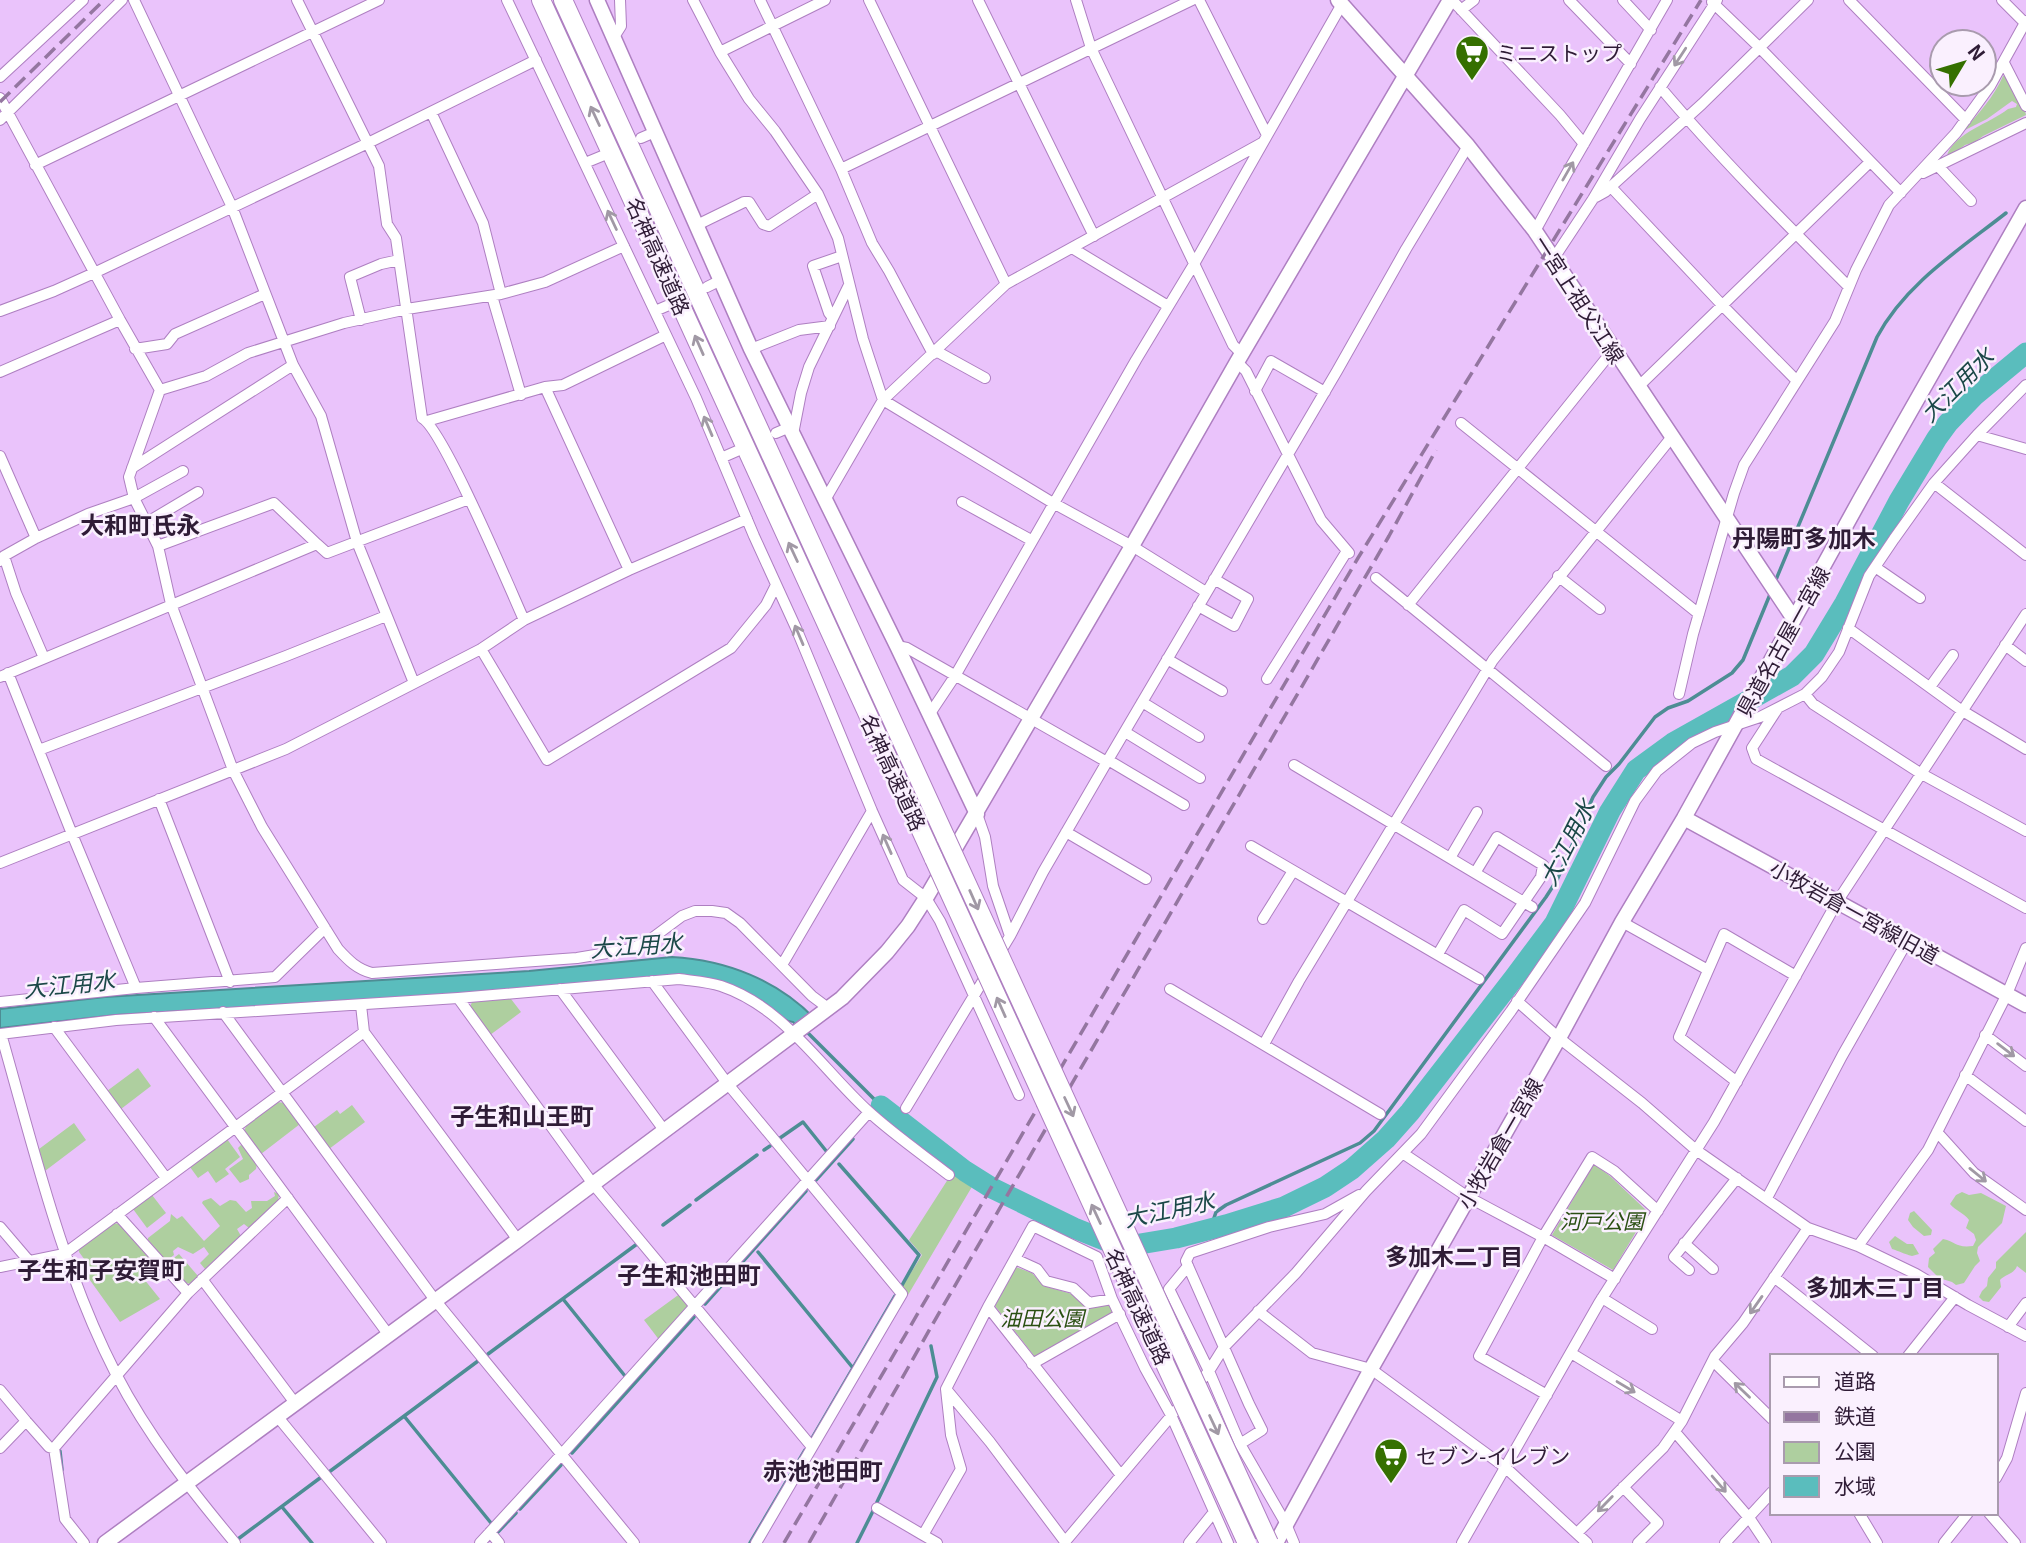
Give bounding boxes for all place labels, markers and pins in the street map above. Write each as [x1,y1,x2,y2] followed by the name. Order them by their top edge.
[1453,33,1491,82] supermarket icon: ミニストップ
[1496,37,1622,67] place label: ミニストップ
[1372,1436,1410,1485] supermarket icon: セブン-イレブン
[1416,1440,1570,1470] place label: セブン-イレブン

